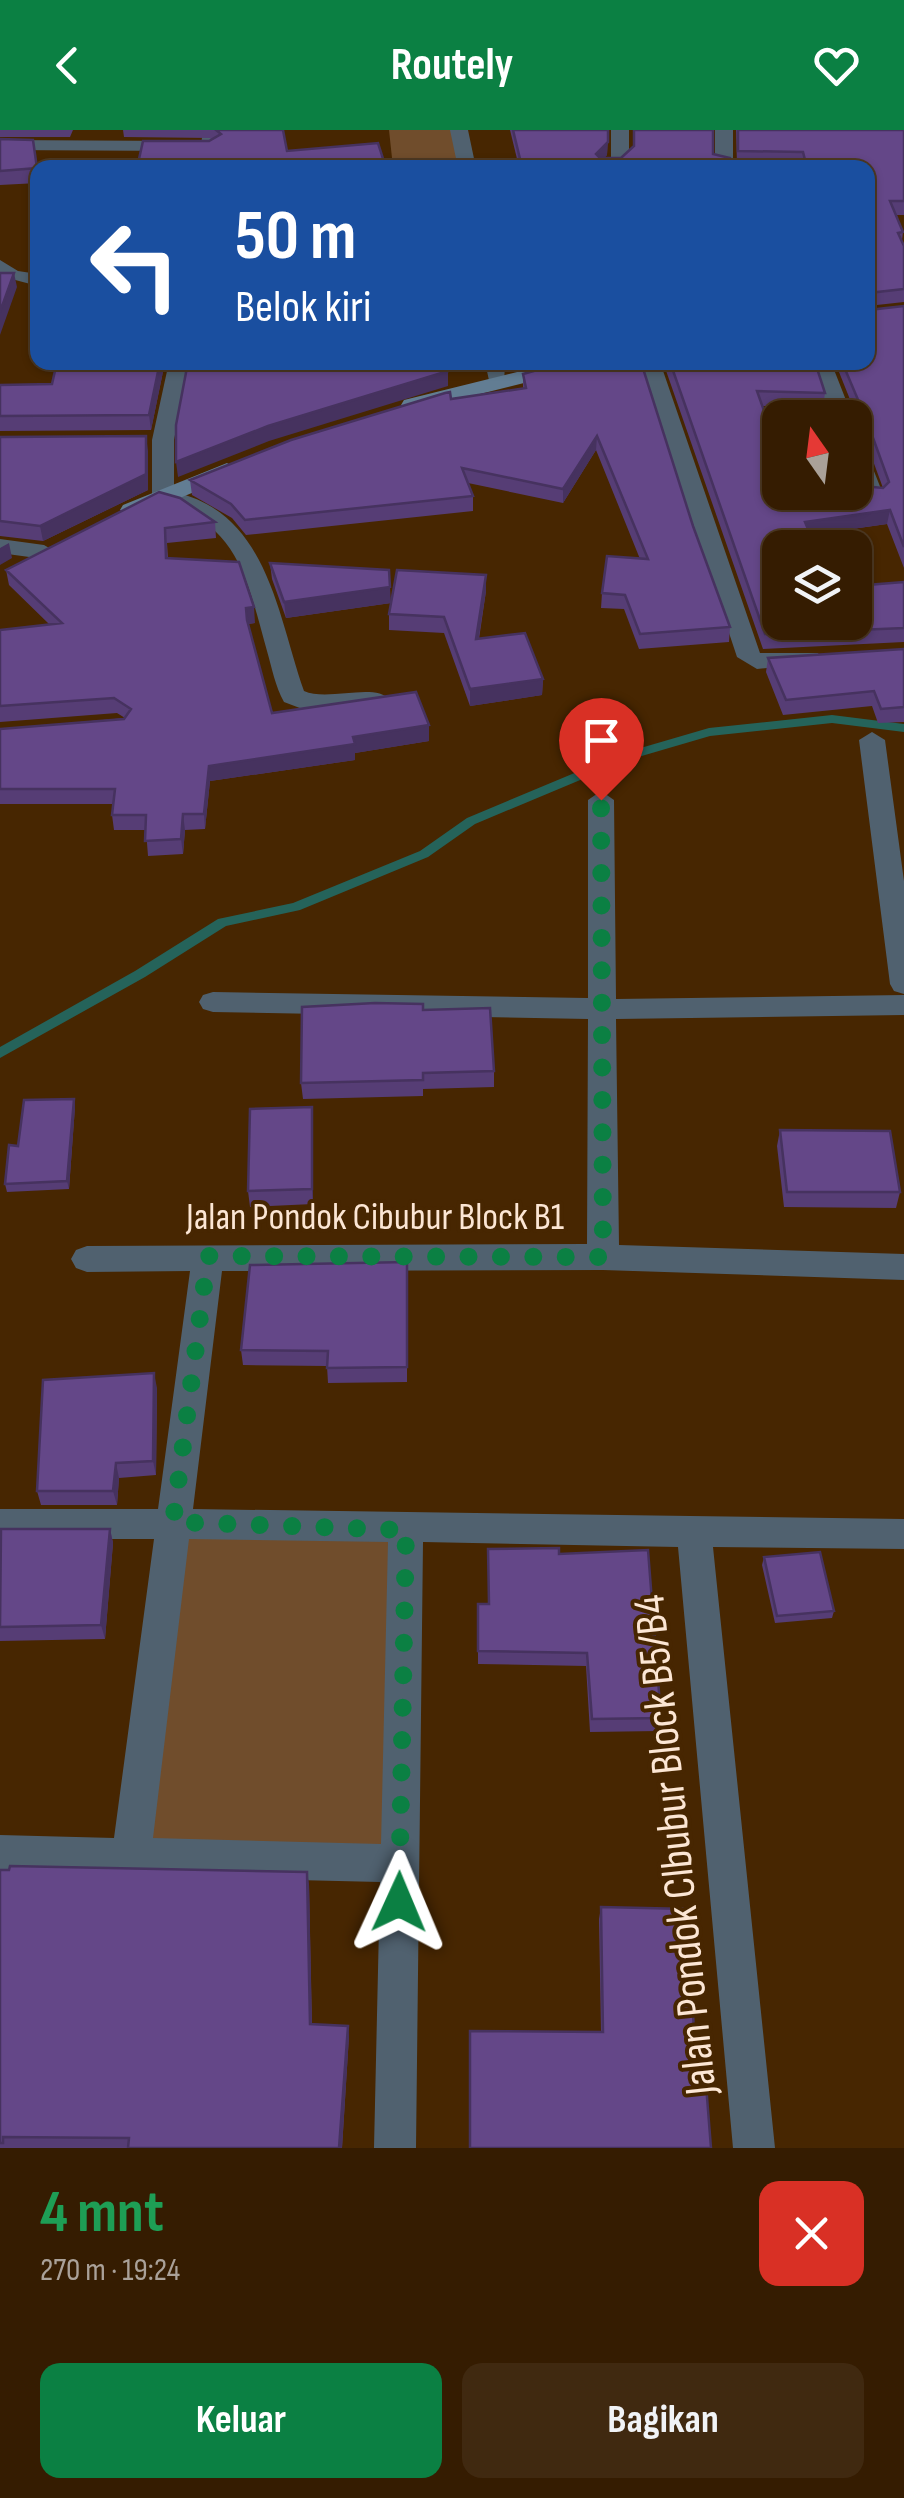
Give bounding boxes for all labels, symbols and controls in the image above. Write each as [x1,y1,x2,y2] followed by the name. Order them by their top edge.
[40,38,95,93] icon: back
[391,38,513,93] text: Routely
[809,38,864,93] icon: heart
[235,195,356,279] text: 50 m
[70,200,200,330] icon: left
[235,280,371,335] text: Belok kiri
[762,400,872,510] north arrow
[762,400,872,640] map controls
[762,530,872,640] button: layers
[559,698,644,801] pin
[574,713,629,768] icon: arrive
[185,1195,564,1240] street label: Jalan Pondok Cibubur Block B1
[622,1592,730,2099] street label: Jalan Pondok Clbubur Block B5/B4
[347,1850,451,1954] position arrow
[40,2177,164,2249] text: 4 mnt
[759,2181,864,2286] button: close
[40,2251,180,2290] text: 270 m · 19:24
[40,2363,442,2478] button: Keluar
[462,2363,864,2478] button: Bagikan

